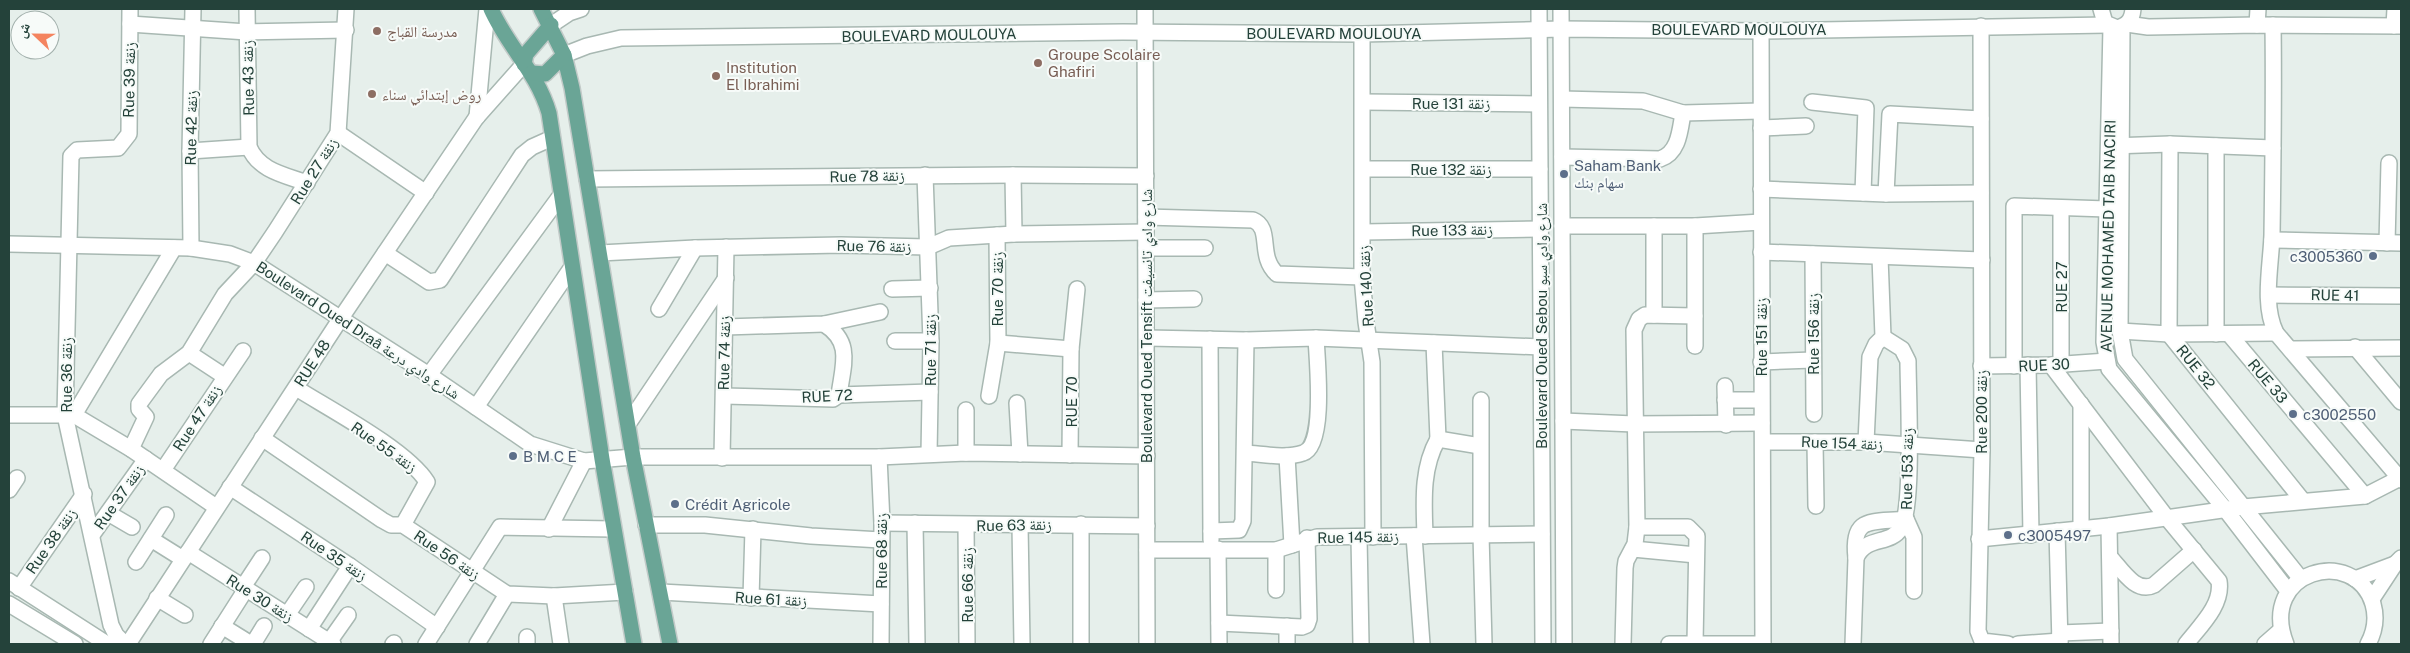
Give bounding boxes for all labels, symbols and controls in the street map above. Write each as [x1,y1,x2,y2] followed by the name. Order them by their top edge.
[10,10,60,60] north arrow
[13,20,34,40] text: ش
[1651,21,1827,38] street label: BOULEVARD MOULOUYA
[387,23,457,42] place label: مدرسة القباج
[371,25,383,37] marker: مدرسة القباج
[841,25,1017,45] street label: BOULEVARD MOULOUYA
[1246,25,1422,42] street label: BOULEVARD MOULOUYA
[239,40,258,116] street label: Rue 43 زنقة
[120,42,139,118] street label: Rue 39 زنقة
[1048,46,1160,80] place label: Groupe Scolaire Ghafiri
[1032,57,1044,69] marker: Groupe Scolaire Ghafiri
[726,59,800,93] place label: Institution El Ibrahimi
[710,70,722,82] marker: Institution El Ibrahimi
[382,86,482,106] place label: روض إبتدائي سناء
[366,88,378,100] marker: روض إبتدائي سناء
[182,90,201,166] street label: Rue 42 زنقة
[1412,95,1490,113] street label: Rue 131 زنقة
[2097,119,2119,353] street label: AVENUE MOHAMED TAIB NACIRI
[287,135,342,208] street label: Rue 27 زنقة
[1574,157,1661,193] place label: Saham Bank سهام بنك
[1410,161,1492,179] street label: Rue 132 زنقة
[829,167,905,186] street label: Rue 78 زنقة
[1558,168,1570,180] marker: Saham Bank سهام بنك
[1138,189,1158,463] street label: Boulevard Oued Tensift شارع وادي تانسيفت
[1533,203,1553,449] street label: Boulevard Oued Sebou شارع وادي سبو
[1411,221,1493,240] street label: Rue 133 زنقة
[836,237,912,256] street label: Rue 76 زنقة
[1355,245,1378,327] street label: Rue 140 زنقة
[2290,248,2363,265] place label: c3005360
[2367,250,2379,262] marker: c3005360
[989,251,1007,326] street label: Rue 70 زنقة
[251,258,463,406] street label: Boulevard Oued Draâ شارع وادي درعة
[2053,261,2070,313] street label: RUE 27
[2310,286,2360,304] street label: RUE 41
[1805,293,1823,375] street label: Rue 156 زنقة
[1753,297,1771,376] street label: Rue 151 زنقة
[922,314,940,386] street label: Rue 71 زنقة
[715,315,734,391] street label: Rue 74 زنقة
[291,336,333,390] street label: RUE 48
[58,337,76,413] street label: Rue 36 زنقة
[2173,342,2219,392] street label: RUE 32
[2018,355,2070,375] street label: RUE 30
[2245,356,2291,406] street label: RUE 33
[1973,370,1991,454] street label: Rue 200 زنقة
[1063,376,1080,428] street label: RUE 70
[169,382,226,455] street label: Rue 47 زنقة
[801,386,853,406] street label: RUE 72
[2303,406,2376,423] place label: c3002550
[2287,408,2299,420] marker: c3002550
[347,418,420,477] street label: Rue 55 زنقة
[1898,428,1917,510] street label: Rue 153 زنقة
[1801,433,1884,454] street label: Rue 154 زنقة
[523,448,577,465] place label: B M C E
[507,450,519,462] marker: B M C E
[90,461,148,533] street label: Rue 37 زنقة
[685,496,790,513] place label: Crédit Agricole
[669,498,681,510] marker: Crédit Agricole
[22,505,81,578] street label: Rue 38 زنقة
[873,513,891,589] street label: Rue 68 زنقة
[976,516,1052,535] street label: Rue 63 زنقة
[410,527,483,584] street label: Rue 56 زنقة
[2018,527,2091,544] place label: c3005497
[297,528,370,585] street label: Rue 35 زنقة
[1317,528,1399,547] street label: Rue 145 زنقة
[2002,529,2014,541] marker: c3005497
[959,547,977,623] street label: Rue 66 زنقة
[223,571,297,626] street label: Rue 30 زنقة
[734,589,808,610] street label: Rue 61 زنقة

